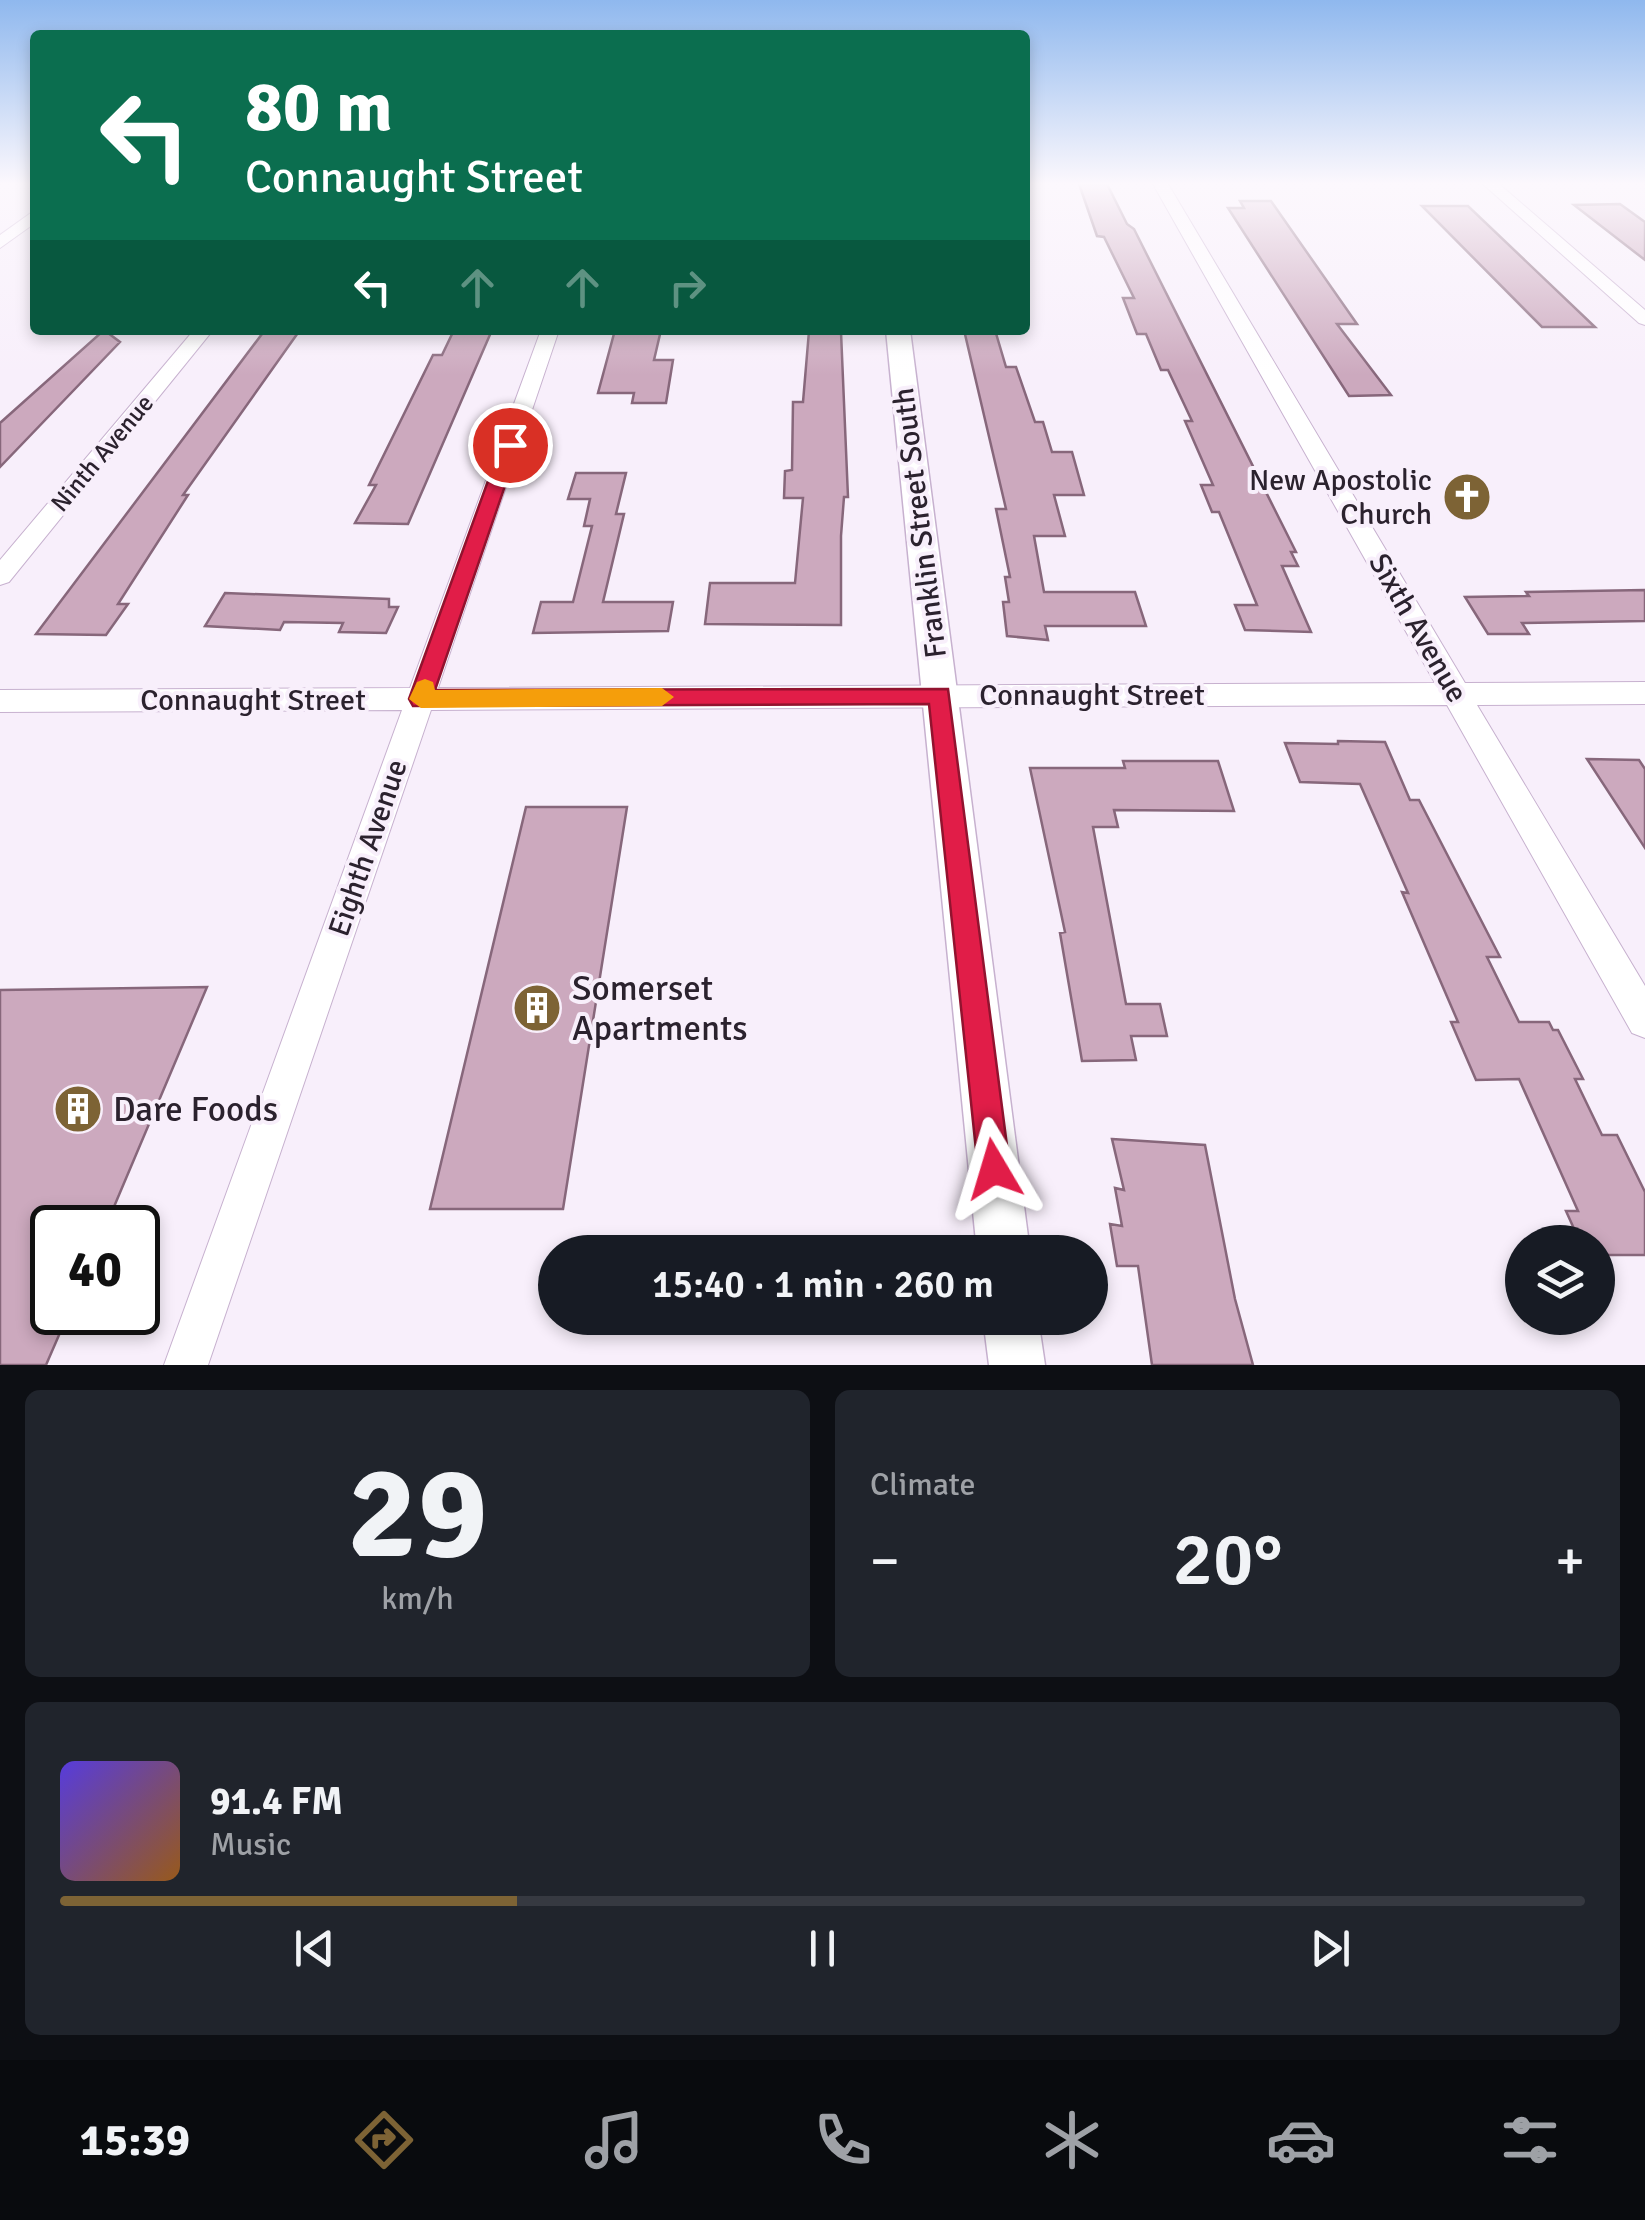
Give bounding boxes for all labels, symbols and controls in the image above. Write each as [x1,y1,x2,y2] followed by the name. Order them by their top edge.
[245,64,393,150] text: 80 m
[80,70,210,200] icon: left
[245,150,583,205] text: Connaught Street
[345,260,400,315] icon: left
[450,260,505,315] icon: ahead
[555,260,610,315] icon: ahead
[660,260,715,315] icon: right
[885,386,955,660] street label: Franklin Street South
[44,388,160,518] street label: Ninth Avenue
[468,403,553,488] pin
[483,418,538,473] icon: arrive
[1249,462,1432,533] place label: New Apostolic Church
[1441,471,1493,523] church icon: New Apostolic Church
[1361,547,1475,709] street label: Sixth Avenue
[979,677,1205,714] street label: Connaught Street
[140,682,366,719] street label: Connaught Street
[320,755,416,941] street label: Eighth Avenue
[572,967,748,1050] place label: Somerset Apartments
[511,982,563,1034] building icon: Somerset Apartments
[52,1083,104,1135] building icon: Dare Foods
[113,1088,278,1131] place label: Dare Foods
[942,1117,1046,1221] position arrow
[30,1205,160,1335] speed limit sign: 40
[1505,1225,1615,1335] map controls
[1505,1225,1615,1335] button: layers
[652,1261,994,1308] text: 15:40 · 1 min · 260 m
[347,1434,488,1594] text: 29
[870,1465,976,1504] text: Climate
[1173,1513,1282,1606] text: 20°
[870,1527,900,1595] text: −
[1555,1527,1585,1595] text: +
[381,1579,454,1618] text: km/h
[210,1778,343,1825] text: 91.4 FM
[210,1825,291,1864] text: Music
[287,1921,342,1976] icon: previous
[795,1921,850,1976] icon: pause
[1303,1921,1358,1976] icon: next
[349,2105,419,2175] icon: directions
[579,2105,649,2175] icon: music
[808,2105,878,2175] icon: phone
[1037,2105,1107,2175] icon: climate
[1266,2105,1336,2175] icon: car
[1495,2105,1565,2175] icon: filters
[80,2113,190,2168] text: 15:39

